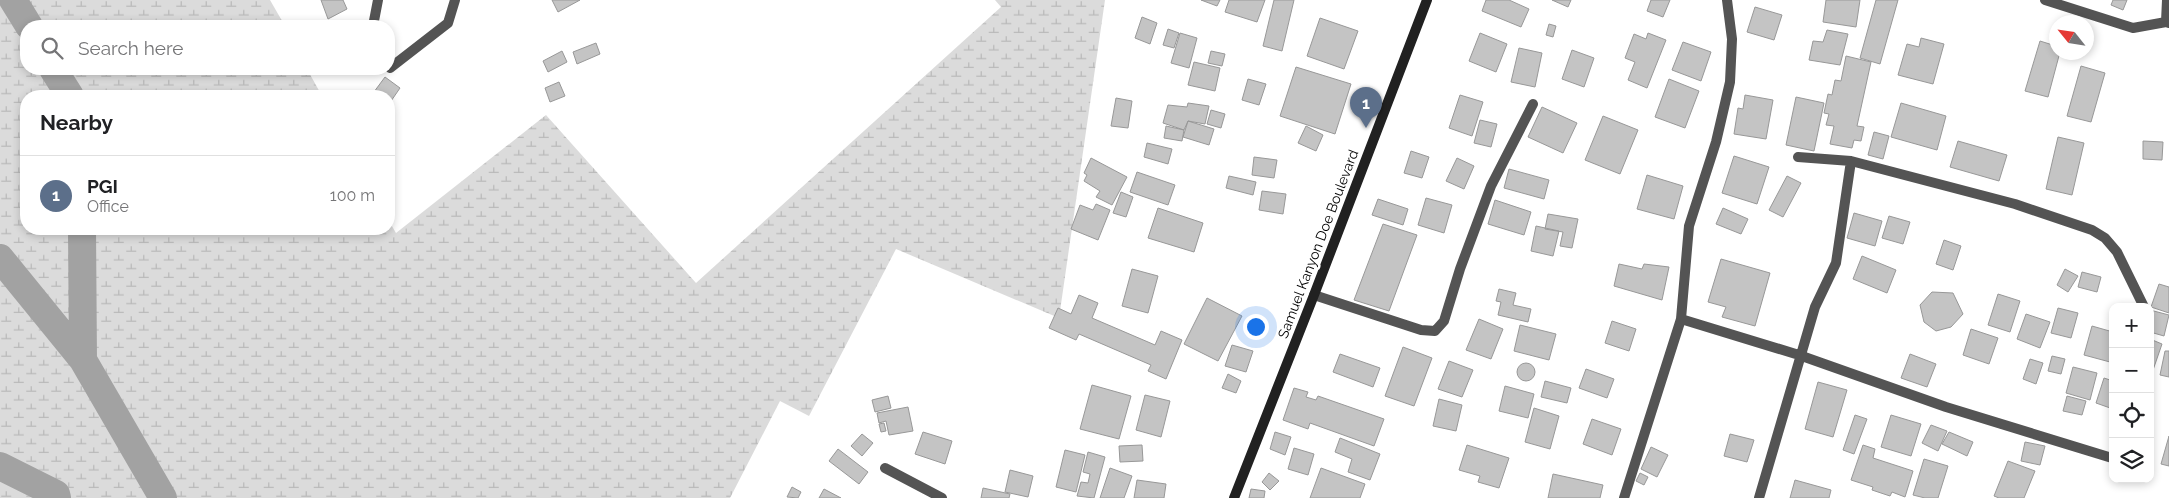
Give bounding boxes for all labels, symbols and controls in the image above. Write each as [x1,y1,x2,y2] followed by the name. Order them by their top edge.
[2049,15,2094,60] north arrow
[20,20,395,75] search box
[38,34,66,62] icon: search
[78,37,184,59] text: Search here
[1350,87,1382,128] pin: 1
[40,110,113,135] text: Nearby
[1275,147,1361,341] street label: Samuel Kanyon Doe Boulevard
[87,175,118,197] text: PGI
[52,186,60,205] text: 1
[330,186,375,205] text: 100 m
[87,197,129,216] text: Office
[2109,303,2154,483] map controls
[2109,303,2154,348] button: +
[1243,314,1269,340] your location
[2109,348,2154,393] button: −
[2109,393,2154,438] button: locate
[2109,438,2154,483] button: layers

